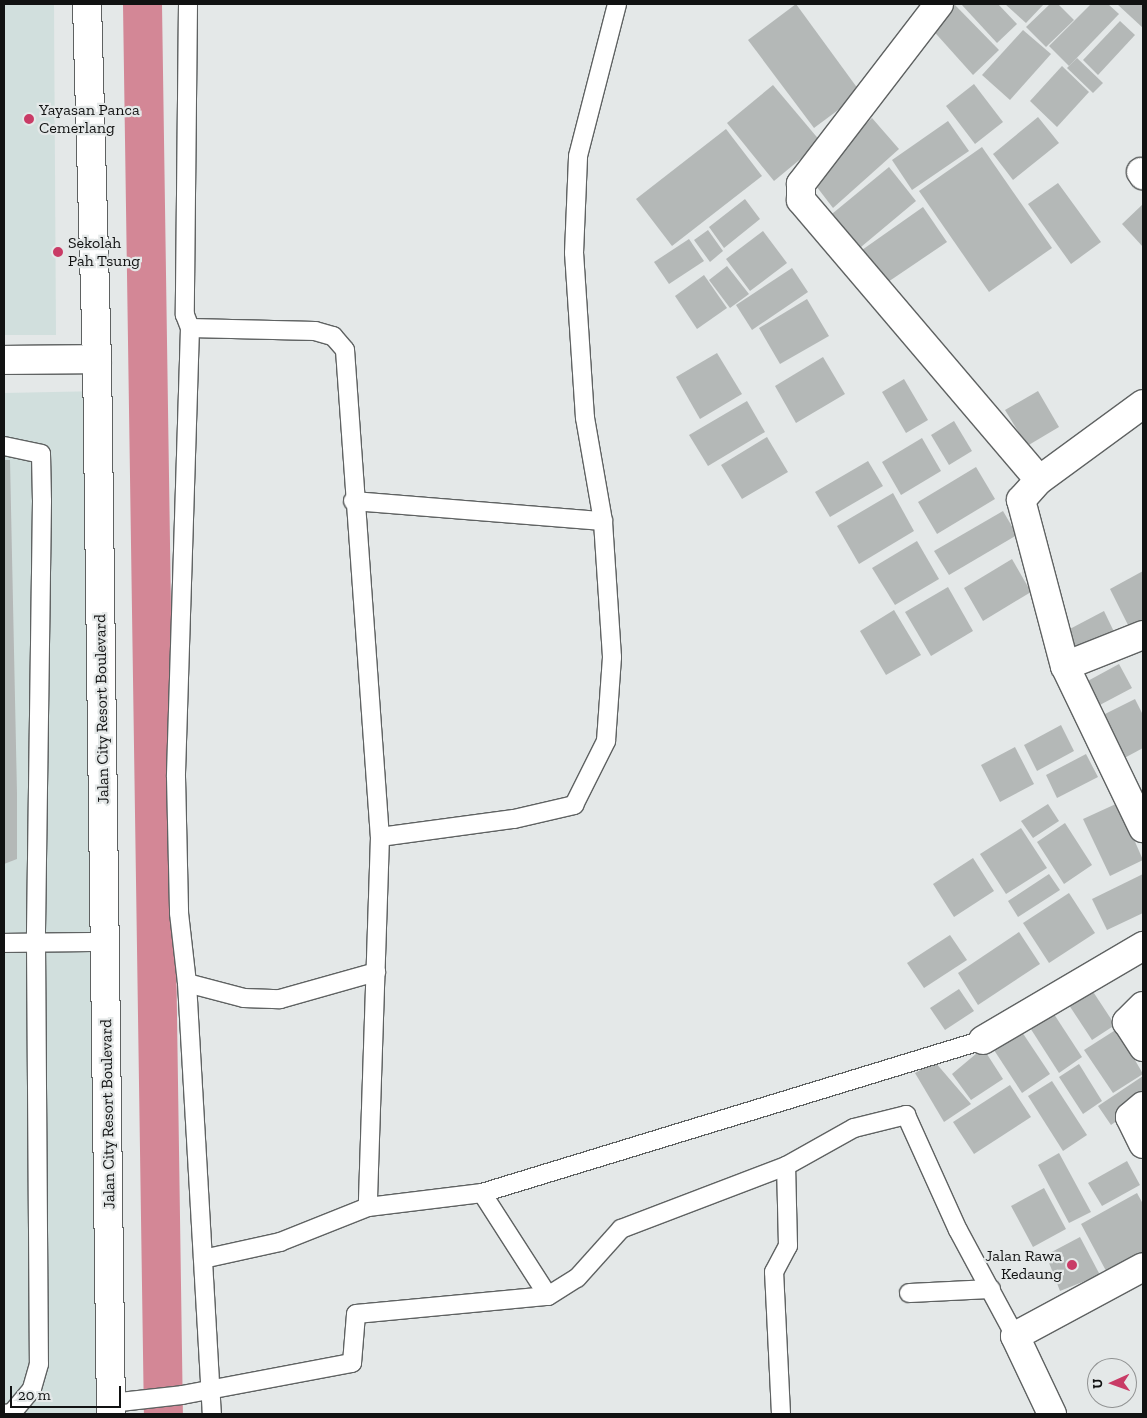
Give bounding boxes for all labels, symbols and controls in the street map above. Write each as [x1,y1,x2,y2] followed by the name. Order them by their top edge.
[39,100,140,138] place label: Yayasan Panca Cemerlang
[23,113,35,125] marker: Yayasan Panca Cemerlang
[68,233,141,271] place label: Sekolah Pah Tsung
[52,246,64,258] marker: Sekolah Pah Tsung
[91,614,113,804] street label: Jalan City Resort Boulevard
[97,1019,119,1209] street label: Jalan City Resort Boulevard
[985,1246,1062,1284] place label: Jalan Rawa Kedaung
[1066,1259,1078,1271] marker: Jalan Rawa Kedaung
[1087,1358,1137,1408] north arrow
[12,1376,124,1408] scale bar
[1089,1378,1106,1389] text: U
[18,1386,51,1404] text: 20 m

